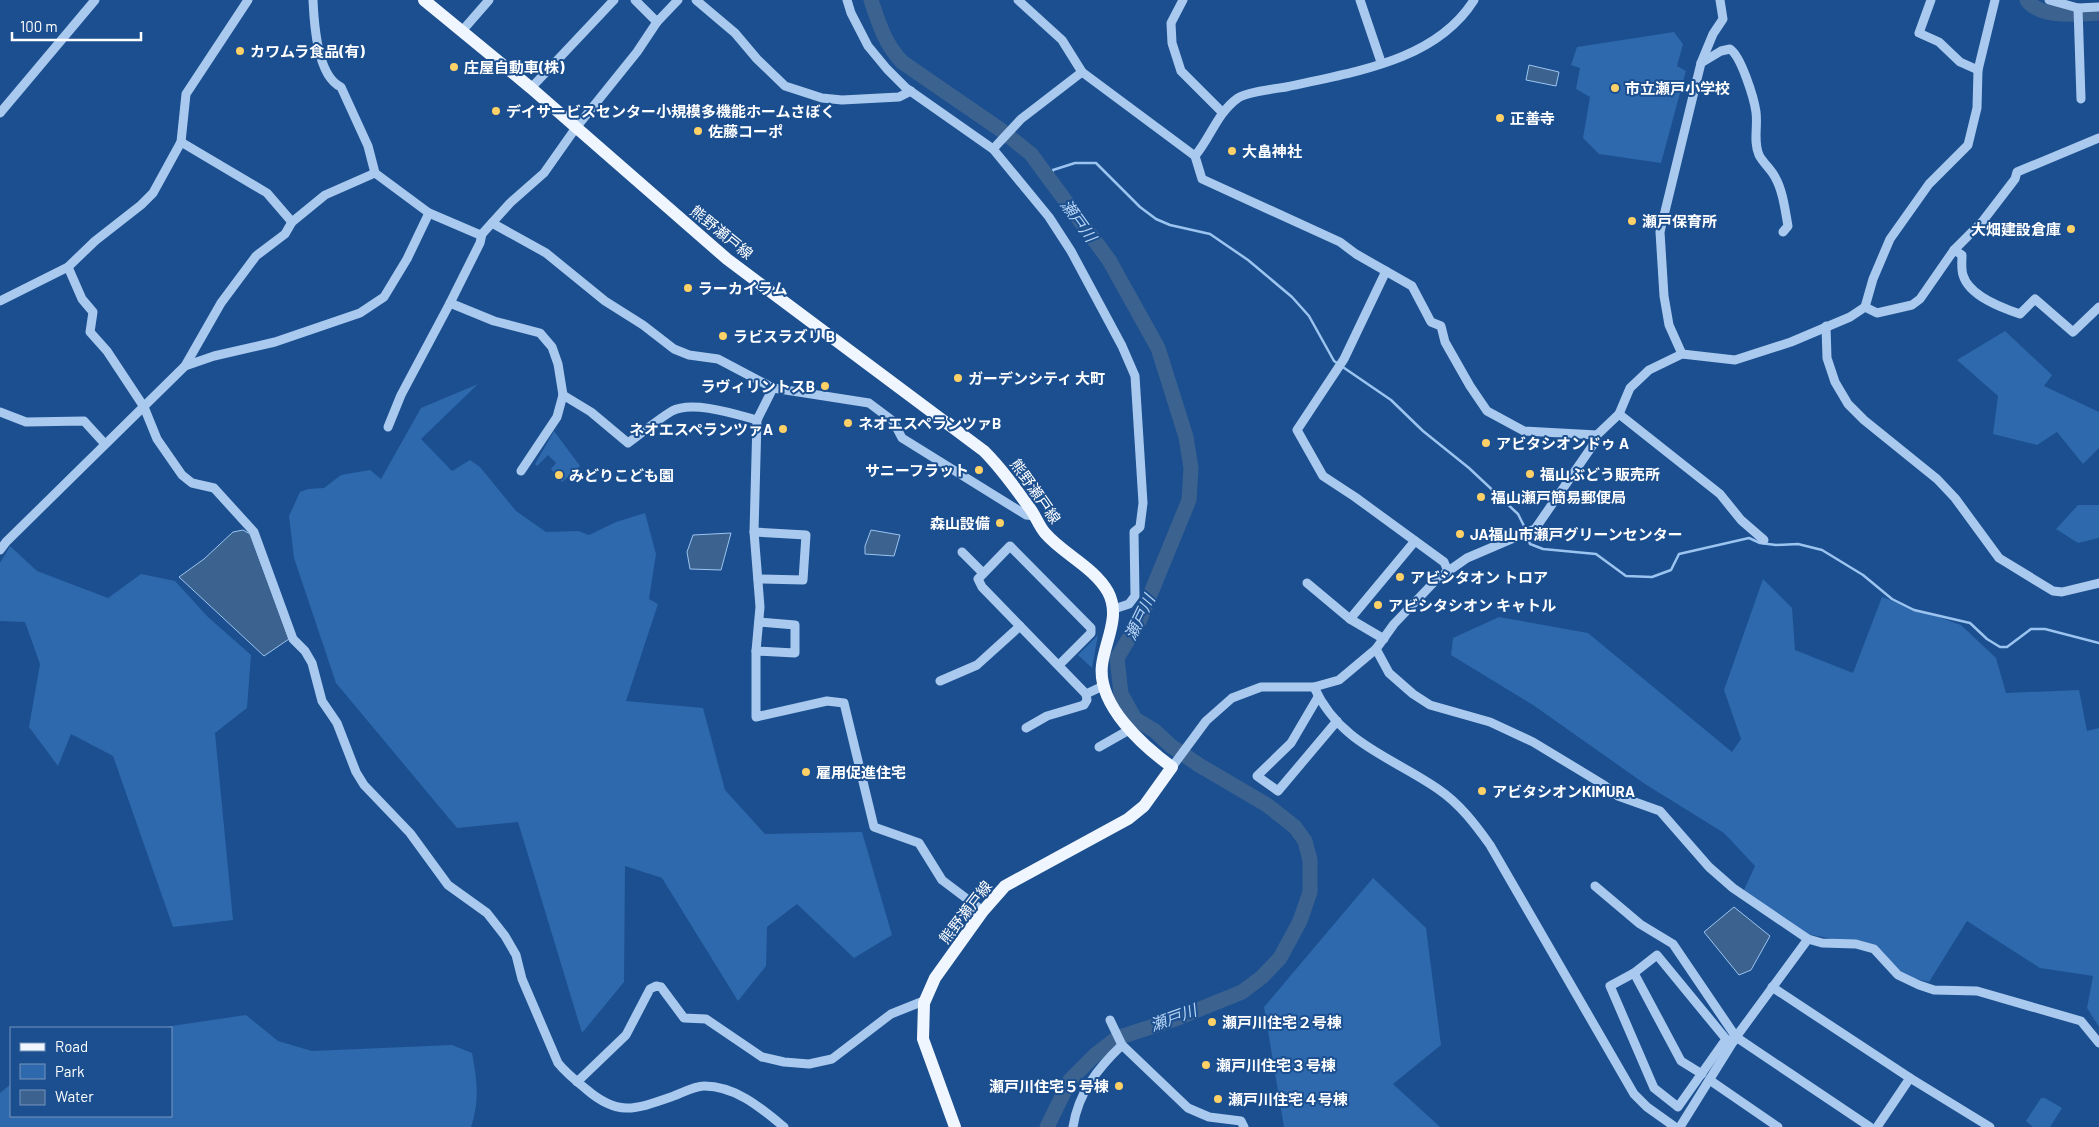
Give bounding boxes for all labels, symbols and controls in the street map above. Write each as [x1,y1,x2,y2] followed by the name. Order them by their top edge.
[12,10,141,42] scale bar
[20,17,58,35] text: 100 m
[250,42,365,60] place label: カワムラ食品(有)
[234,45,246,57] marker: カワムラ食品(有)
[464,58,565,76] place label: 庄屋自動車(株)
[448,61,460,73] marker: 庄屋自動車(株)
[1625,79,1730,97] place label: 市立瀬戸小学校
[1609,82,1621,94] marker: 市立瀬戸小学校
[506,102,836,120] place label: デイサービスセンター小規模多機能ホームさぼく
[490,105,502,117] marker: デイサービスセンター小規模多機能ホームさぼく
[1510,109,1555,127] place label: 正善寺
[1494,112,1506,124] marker: 正善寺
[708,122,783,140] place label: 佐藤コーポ
[692,125,704,137] marker: 佐藤コーポ
[1242,142,1302,160] place label: 大畠神社
[1226,145,1238,157] marker: 大畠神社
[1057,195,1102,247] water label: 瀬戸川
[687,201,757,263] street label: 熊野瀬戸線
[1642,212,1717,230] place label: 瀬戸保育所
[1626,215,1638,227] marker: 瀬戸保育所
[1971,220,2061,238] place label: 大畑建設倉庫
[2065,223,2077,235] marker: 大畑建設倉庫
[698,279,788,297] place label: ラーカイラム
[682,282,694,294] marker: ラーカイラム
[733,327,835,345] place label: ラビスラズリ B
[717,330,729,342] marker: ラビスラズリ B
[968,369,1105,387] place label: ガーデンシティ 大町
[952,372,964,384] marker: ガーデンシティ 大町
[701,377,815,395] place label: ラヴィリントスB
[819,380,831,392] marker: ラヴィリントスB
[858,414,1001,432] place label: ネオエスペランツァB
[842,417,854,429] marker: ネオエスペランツァB
[629,420,773,438] place label: ネオエスペランツァA
[777,423,789,435] marker: ネオエスペランツァA
[1496,434,1629,452] place label: アビタシオンドゥ A
[1480,437,1492,449] marker: アビタシオンドゥ A
[1007,455,1065,527] street label: 熊野瀬戸線
[865,461,969,479] place label: サニーフラット
[973,464,985,476] marker: サニーフラット
[1539,465,1660,483] place label: 福山ぶどう販売所
[569,466,674,484] place label: みどりこども園
[1524,468,1536,480] marker: 福山ぶどう販売所
[553,469,565,481] marker: みどりこども園
[1490,488,1626,506] place label: 福山瀬戸簡易郵便局
[1475,491,1487,503] marker: 福山瀬戸簡易郵便局
[930,514,990,532] place label: 森山設備
[994,517,1006,529] marker: 森山設備
[1470,525,1683,543] place label: JA福山市瀬戸グリーンセンター
[1454,528,1466,540] marker: JA福山市瀬戸グリーンセンター
[1410,568,1548,586] place label: アビシタオン トロア
[1394,571,1406,583] marker: アビシタオン トロア
[1120,589,1159,643] water label: 瀬戸川
[1388,596,1556,614] place label: アビシタシオン キャトル
[1372,599,1384,611] marker: アビシタシオン キャトル
[816,763,906,781] place label: 雇用促進住宅
[800,766,812,778] marker: 雇用促進住宅
[1492,782,1635,800] place label: アビタシオンKIMURA
[1476,785,1488,797] marker: アビタシオンKIMURA
[935,877,995,947] street label: 熊野瀬戸線
[1147,999,1201,1034] water label: 瀬戸川
[1222,1013,1342,1031] place label: 瀬戸川住宅２号棟
[1206,1016,1218,1028] marker: 瀬戸川住宅２号棟
[10,1027,172,1117] legend
[55,1037,88,1055] text: Road
[1216,1056,1336,1074] place label: 瀬戸川住宅３号棟
[1200,1059,1212,1071] marker: 瀬戸川住宅３号棟
[55,1062,85,1080] text: Park
[989,1077,1109,1095] place label: 瀬戸川住宅５号棟
[1113,1080,1125,1092] marker: 瀬戸川住宅５号棟
[55,1087,94,1105] text: Water
[1228,1090,1348,1108] place label: 瀬戸川住宅４号棟
[1212,1093,1224,1105] marker: 瀬戸川住宅４号棟

